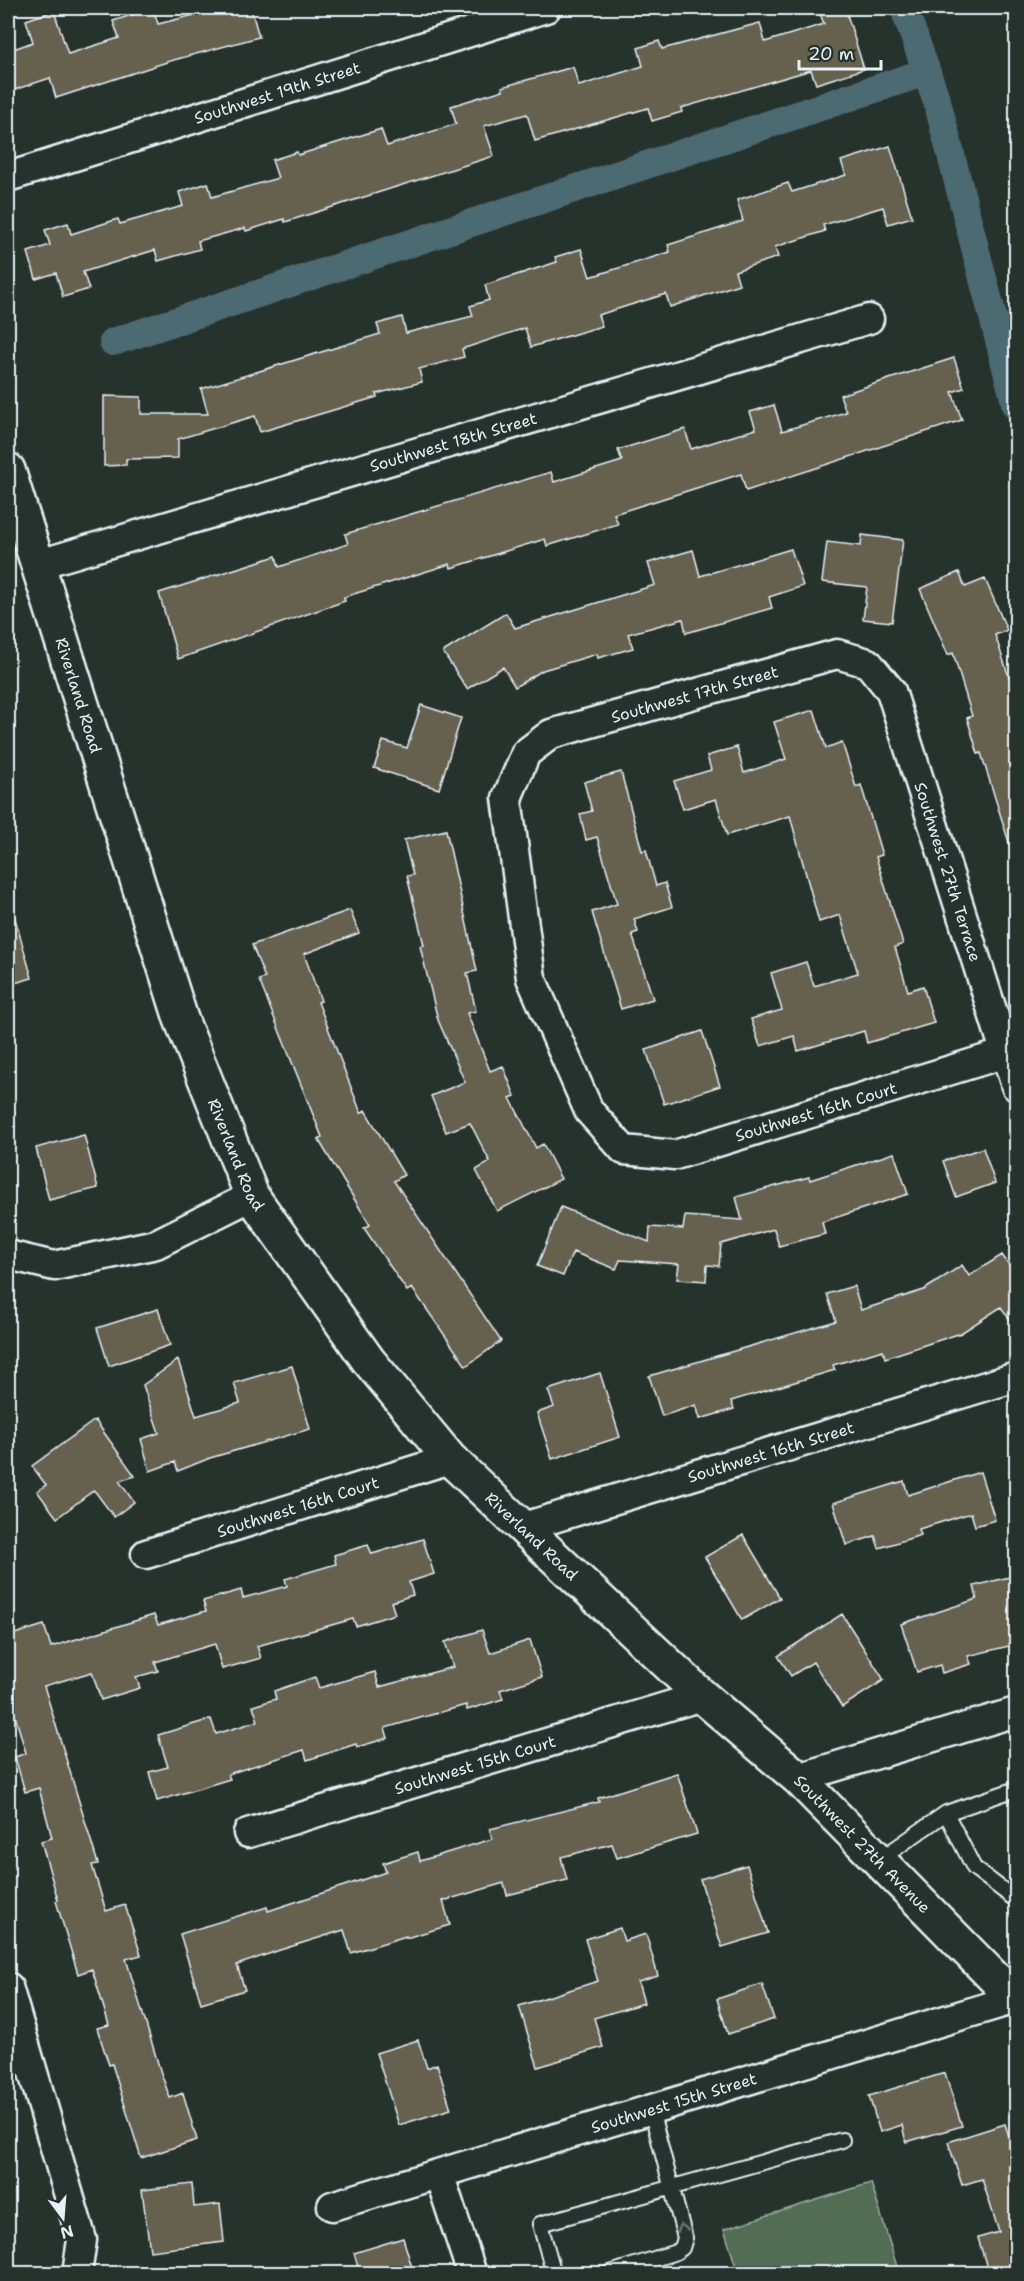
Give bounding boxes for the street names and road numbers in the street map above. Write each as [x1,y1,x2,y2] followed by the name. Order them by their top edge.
[191,57,363,128] street label: Southwest 19th Street
[367,407,539,476] street label: Southwest 18th Street
[51,635,107,755] street label: Riverland Road
[609,660,781,727] street label: Southwest 17th Street
[910,779,986,964] street label: Southwest 27th Terrace
[733,1077,899,1147] street label: Southwest 16th Court
[203,1095,270,1215] street label: Riverland Road
[685,1417,857,1487] street label: Southwest 16th Street
[214,1471,381,1542] street label: Southwest 16th Court
[481,1487,583,1585] street label: Riverland Road
[392,1730,558,1799] street label: Southwest 15th Court
[790,1770,935,1918] street label: Southwest 27th Avenue
[588,2067,759,2137] street label: Southwest 15th Street

